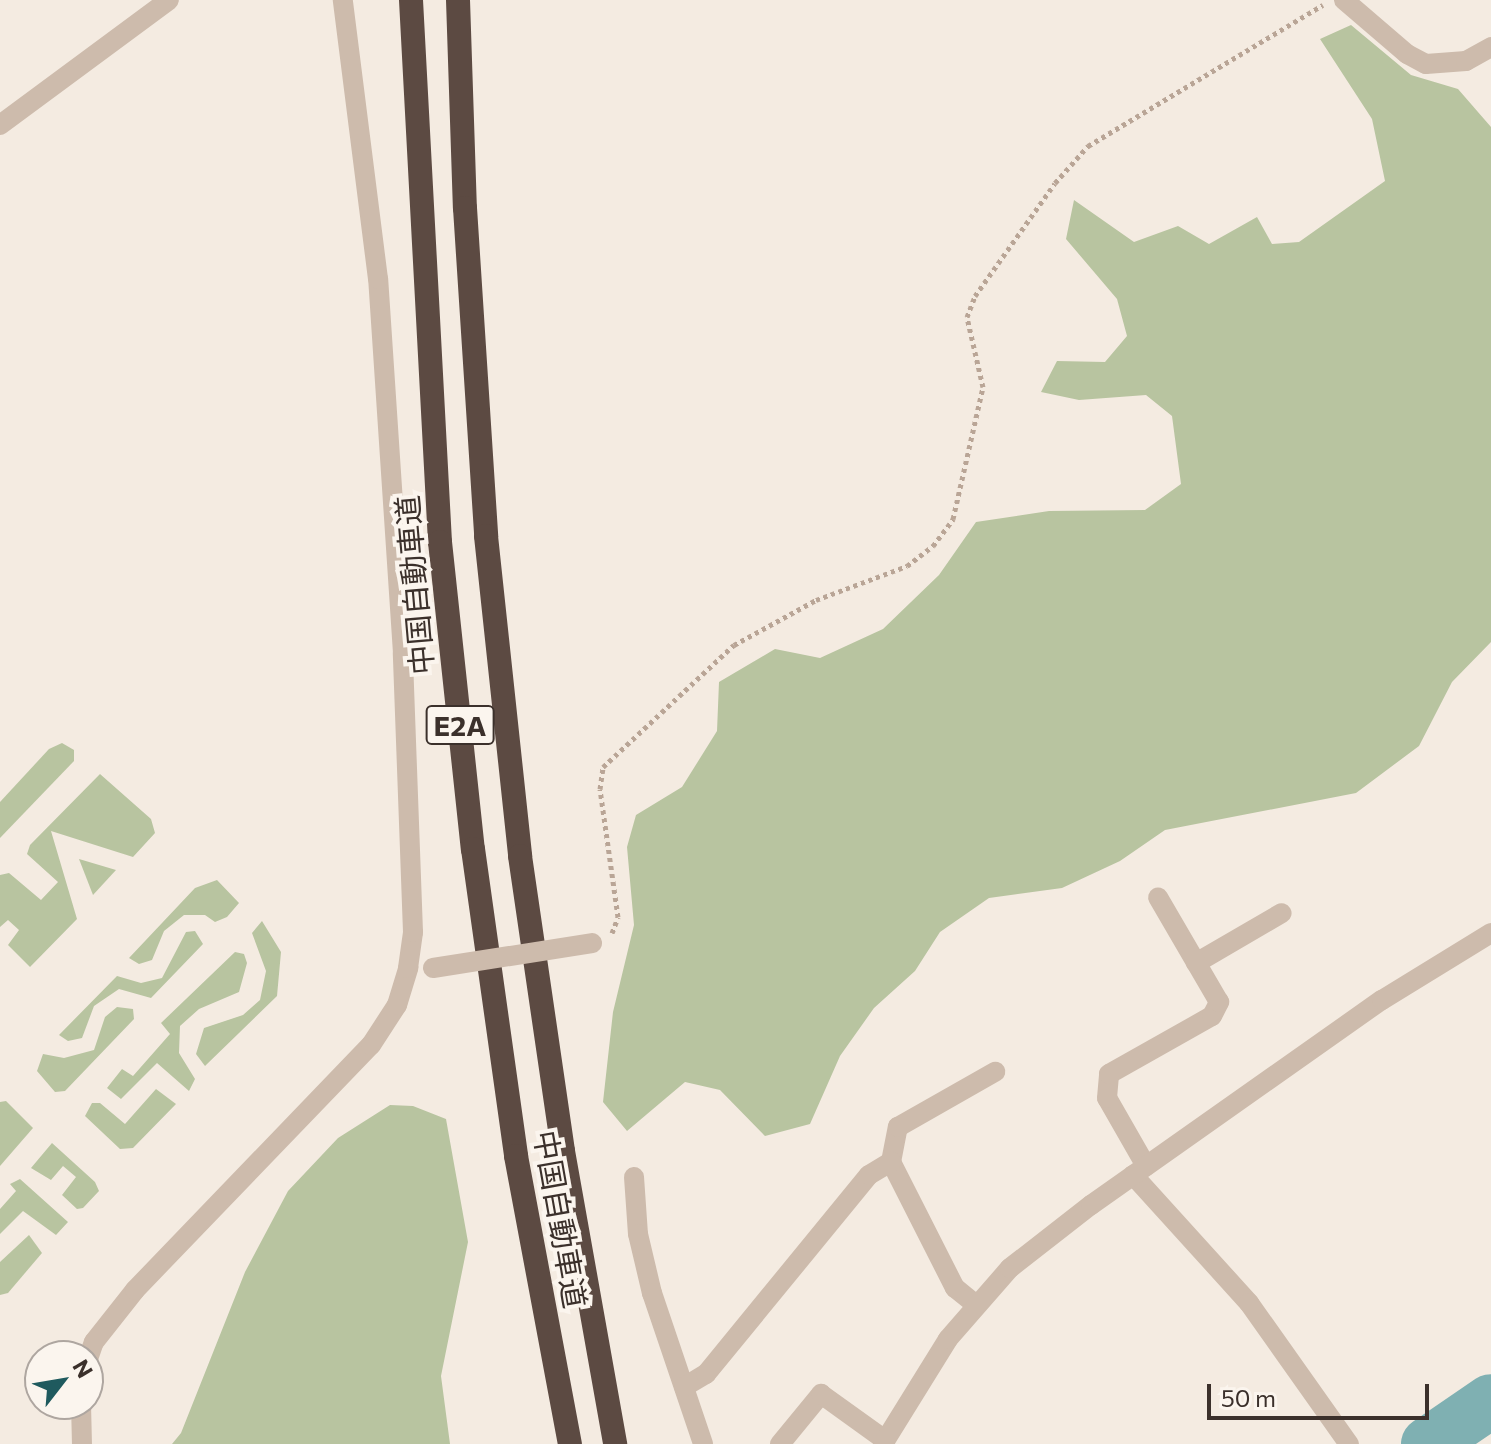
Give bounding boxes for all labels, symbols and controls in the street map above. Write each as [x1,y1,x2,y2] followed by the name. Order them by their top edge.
[388,494,440,676] street label: 中国自動車道
[424,701,496,749] road number: E2A
[528,1127,594,1311] street label: 中国自動車道
[24,1340,104,1420] north arrow
[67,1354,99,1382] text: N
[1211,1368,1433,1418] scale bar
[1221,1383,1276,1412] text: 50 m

